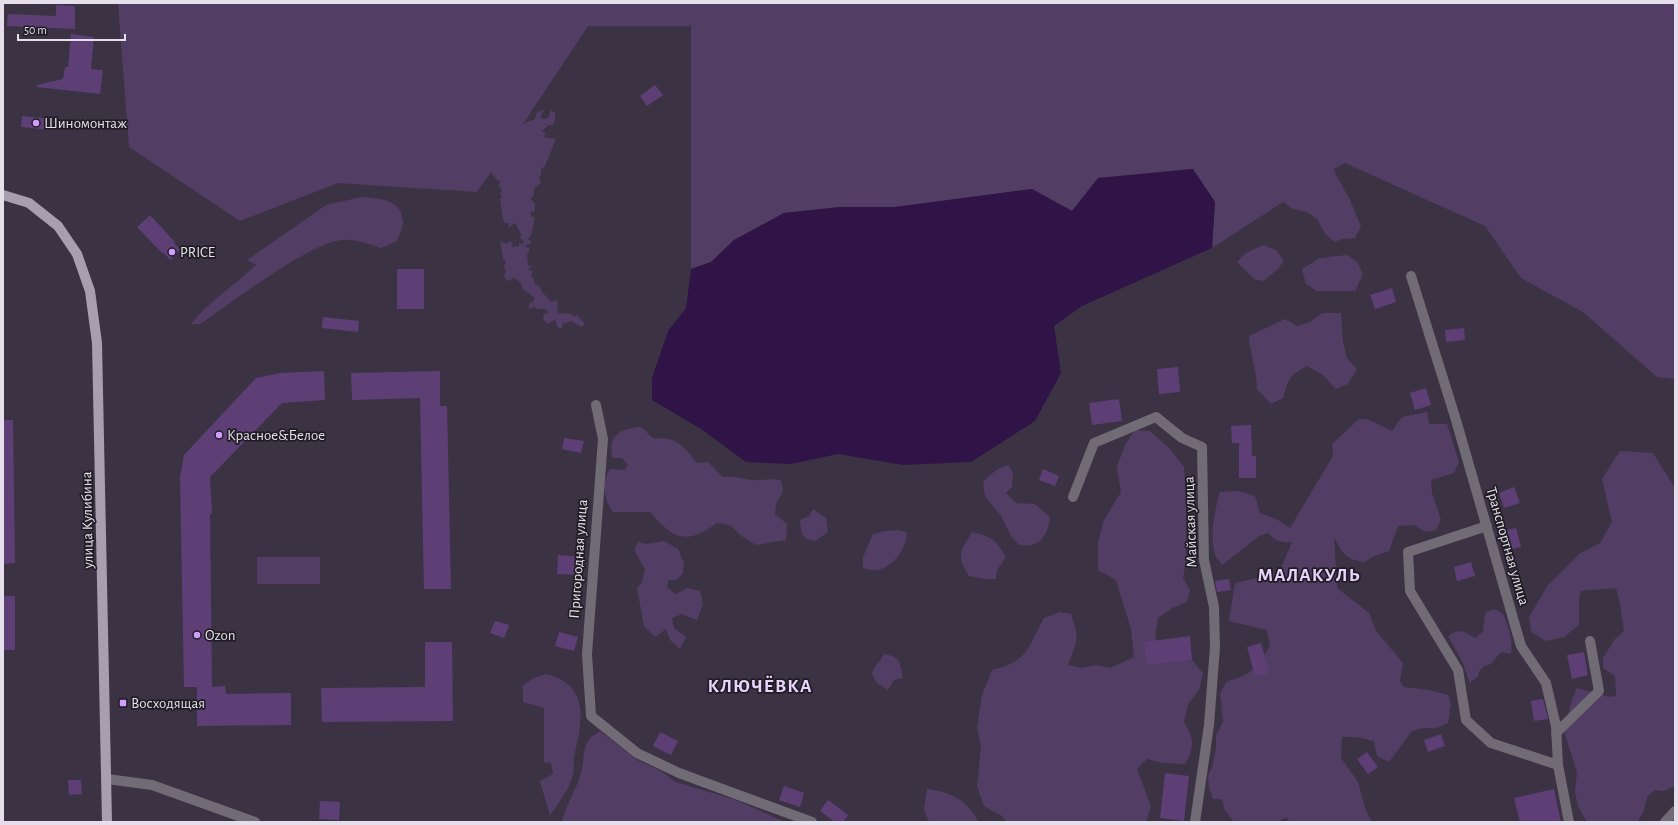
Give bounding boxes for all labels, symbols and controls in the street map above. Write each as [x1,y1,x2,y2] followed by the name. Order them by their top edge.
[18,16,125,42] scale bar
[24,24,47,36] text: 50 m
[44,116,127,131] place label: Шиномонтаж
[31,118,41,128] marker: Шиномонтаж
[180,245,215,260] place label: PRICE
[167,247,177,257] marker: PRICE
[227,428,325,443] place label: Красное&Белое
[214,430,224,440] marker: Красное&Белое
[79,471,96,570] street label: улица Кулибина
[1181,476,1200,568] street label: Майская улица
[1483,485,1532,607] street label: Транспортная улица
[567,499,590,619] street label: Пригородная улица
[1257,566,1361,585] district label: МАЛАКУЛЬ
[205,628,235,643] place label: Ozon
[192,630,202,640] marker: Ozon
[708,675,812,696] district label: КЛЮЧЁВКА
[131,696,205,711] place label: Восходящая
[118,698,128,708] marker: Восходящая

